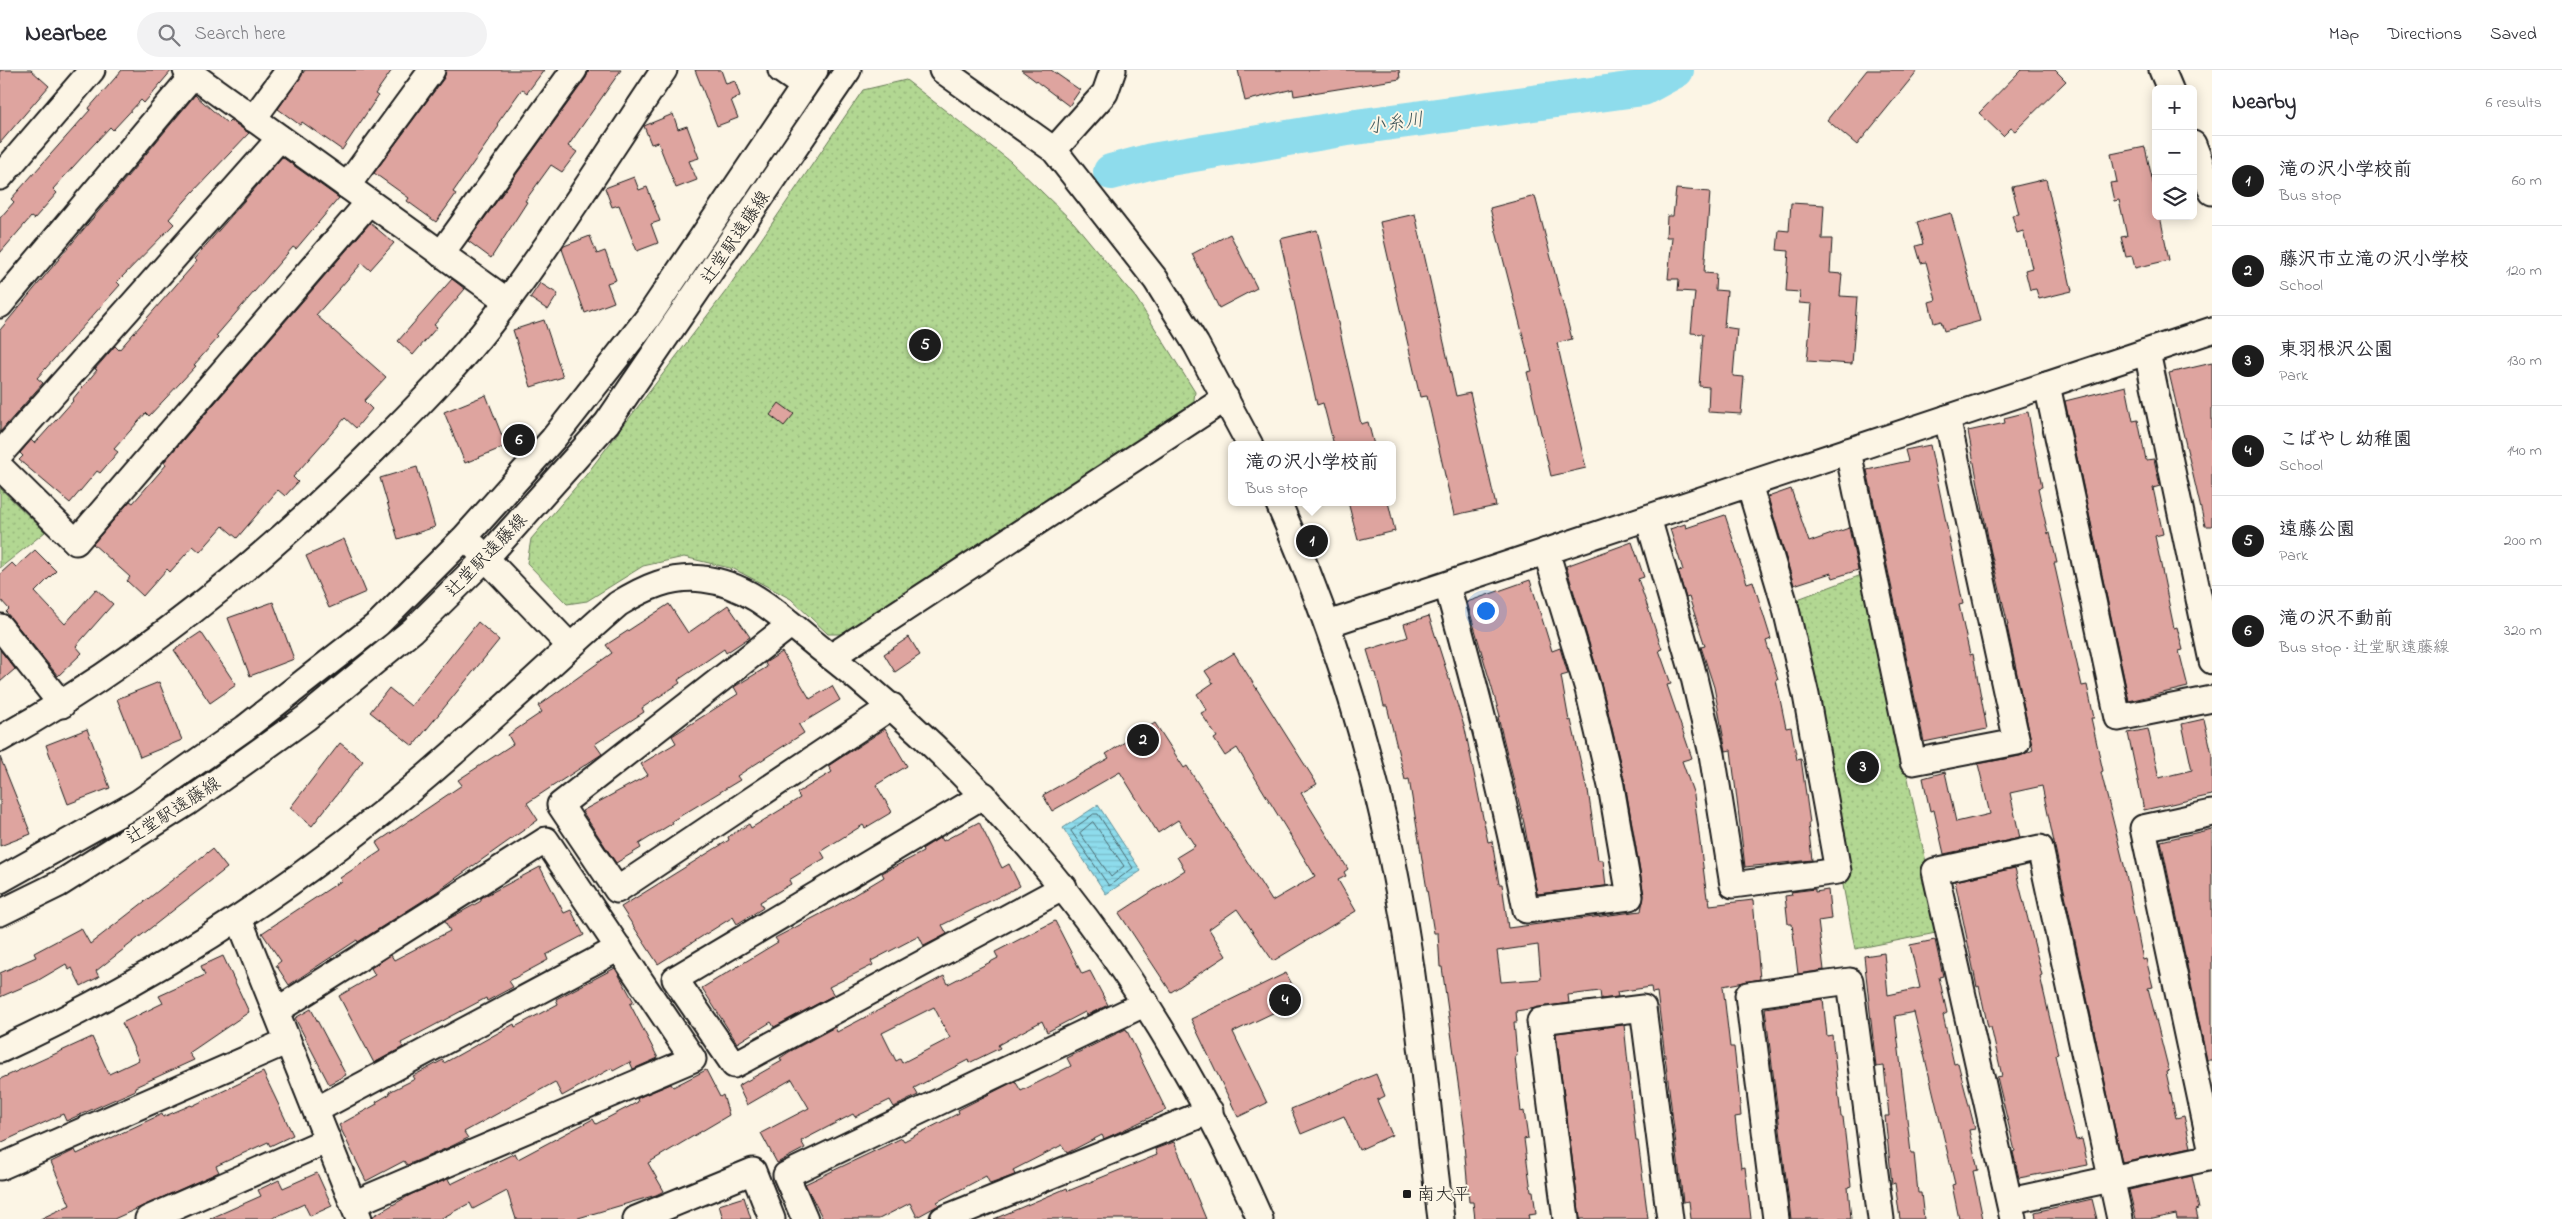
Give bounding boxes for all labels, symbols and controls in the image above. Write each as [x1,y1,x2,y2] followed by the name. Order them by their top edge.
[137,12,487,57] search box
[25,17,107,52] text: Nearbee
[155,21,183,49] icon: search
[195,21,286,48] text: Search here
[2329,22,2359,48] text: Map
[2387,22,2462,48] text: Directions
[2490,22,2537,48] text: Saved
[2152,85,2197,220] map controls
[2152,85,2197,130] button: +
[2232,88,2296,118] text: Nearby
[2485,91,2542,115] text: 6 results
[1365,107,1425,142] water label: 小糸川
[2152,130,2197,175] button: −
[2279,157,2412,184] text: 滝の沢小学校前
[2245,169,2251,193] text: 1
[2512,169,2542,193] text: 60 m
[2152,175,2197,220] button: layers
[2279,184,2342,208] text: Bus stop
[696,186,778,290] street label: 辻堂駅遠藤線
[2279,247,2469,274] text: 藤沢市立滝の沢小学校
[2244,259,2252,283] text: 2
[2506,259,2542,283] text: 120 m
[2279,274,2323,298] text: School
[909,326,941,364] pin: 5
[2279,337,2393,364] text: 東羽根沢公園
[2245,349,2251,373] text: 3
[2507,349,2542,373] text: 130 m
[2279,364,2308,388] text: Park
[503,421,535,459] pin: 6
[2279,427,2412,454] text: こばやし幼稚園
[2245,439,2251,463] text: 4
[2507,439,2542,463] text: 140 m
[1228,441,1396,506] popup
[1245,450,1379,477] text: 滝の沢小学校前
[2279,454,2323,478] text: School
[1245,477,1308,501] text: Bus stop
[441,509,534,604] street label: 辻堂駅遠藤線
[2279,517,2355,544] text: 遠藤公園
[1296,522,1328,560] pin: 1
[2243,529,2253,553] text: 5
[2504,529,2542,553] text: 200 m
[2279,544,2308,568] text: Park
[1473,598,1499,624] your location
[2279,606,2393,633] text: 滝の沢不動前
[2244,619,2252,643] text: 6
[2504,619,2542,643] text: 320 m
[2279,636,2449,660] text: Bus stop · 辻堂駅遠藤線
[1127,721,1159,759] pin: 2
[1847,748,1879,786] pin: 3
[122,771,226,852] street label: 辻堂駅遠藤線
[1269,981,1301,1019] pin: 4
[1417,1183,1471,1209] place label: 南大平
[1401,1188,1413,1200] marker: 南大平

